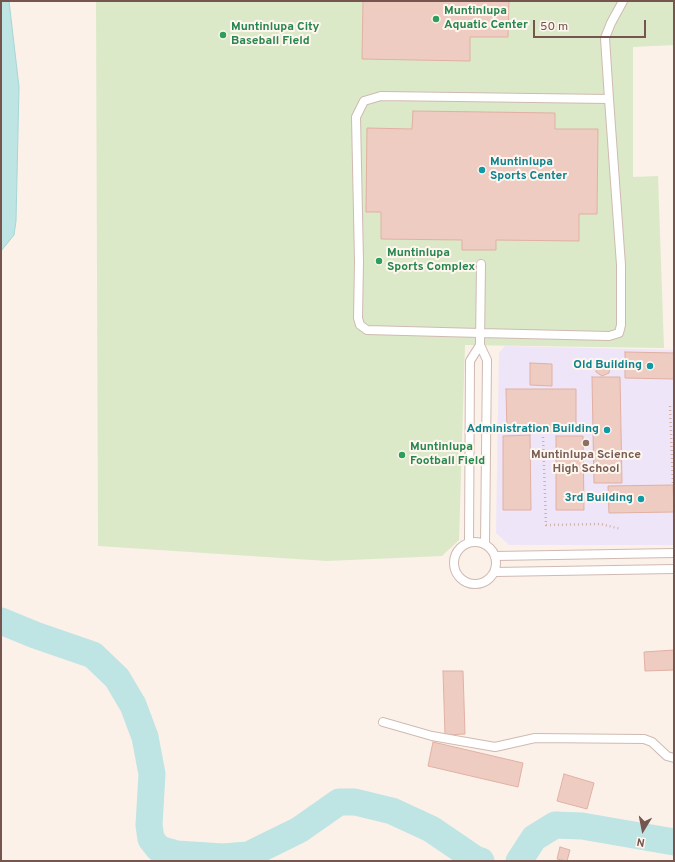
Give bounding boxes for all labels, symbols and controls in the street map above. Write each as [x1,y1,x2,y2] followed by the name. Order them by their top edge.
[444,5,528,33] place label: Muntinlupa Aquatic Center
[535,12,648,38] scale bar
[431,14,441,24] marker: Muntinlupa Aquatic Center
[540,19,568,35] text: 50 m
[231,21,319,49] place label: Muntinlupa City Baseball Field
[218,30,228,40] marker: Muntinlupa City Baseball Field
[490,156,567,184] place label: Muntinlupa Sports Center
[477,165,487,175] marker: Muntinlupa Sports Center
[387,247,475,275] place label: Muntinlupa Sports Complex
[374,256,384,266] marker: Muntinlupa Sports Complex
[573,359,642,373] place label: Old Building
[645,361,655,371] marker: Old Building
[467,423,599,437] place label: Administration Building
[602,425,612,435] marker: Administration Building
[581,438,591,448] marker: Muntinlupa Science High School
[410,441,485,469] place label: Muntinlupa Football Field
[531,449,641,477] place label: Muntinlupa Science High School
[397,450,407,460] marker: Muntinlupa Football Field
[565,492,633,506] place label: 3rd Building
[636,494,646,504] marker: 3rd Building
[623,810,663,850] north arrow
[636,834,646,849] text: N

